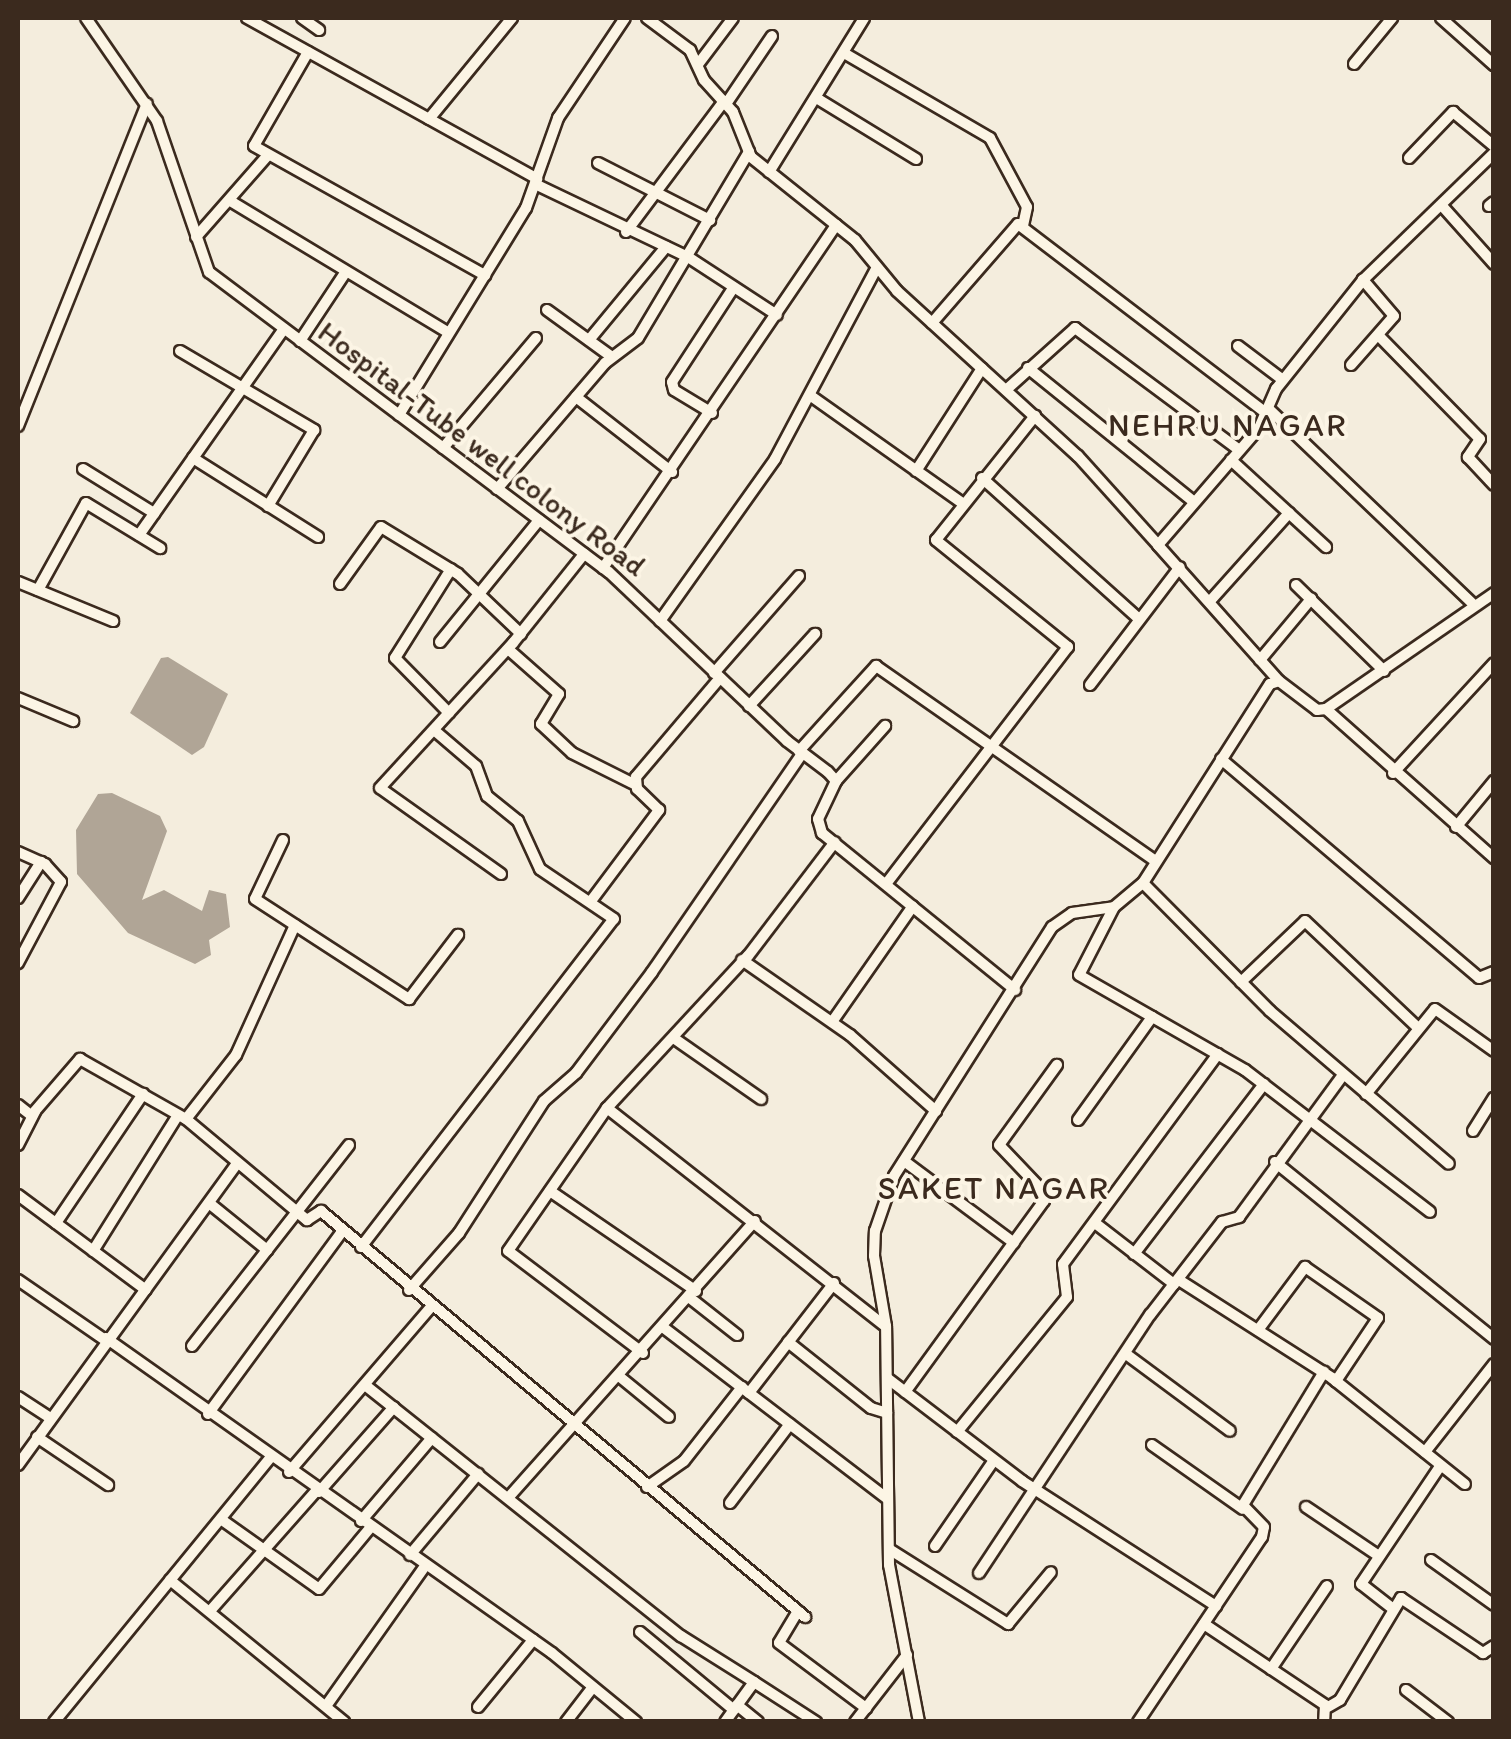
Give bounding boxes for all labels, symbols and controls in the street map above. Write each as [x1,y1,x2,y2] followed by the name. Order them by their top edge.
[311,314,653,584] street label: Hospital-Tube well colony Road
[1107,406,1349,444] district label: NEHRU NAGAR
[877,1169,1111,1207] district label: SAKET NAGAR

